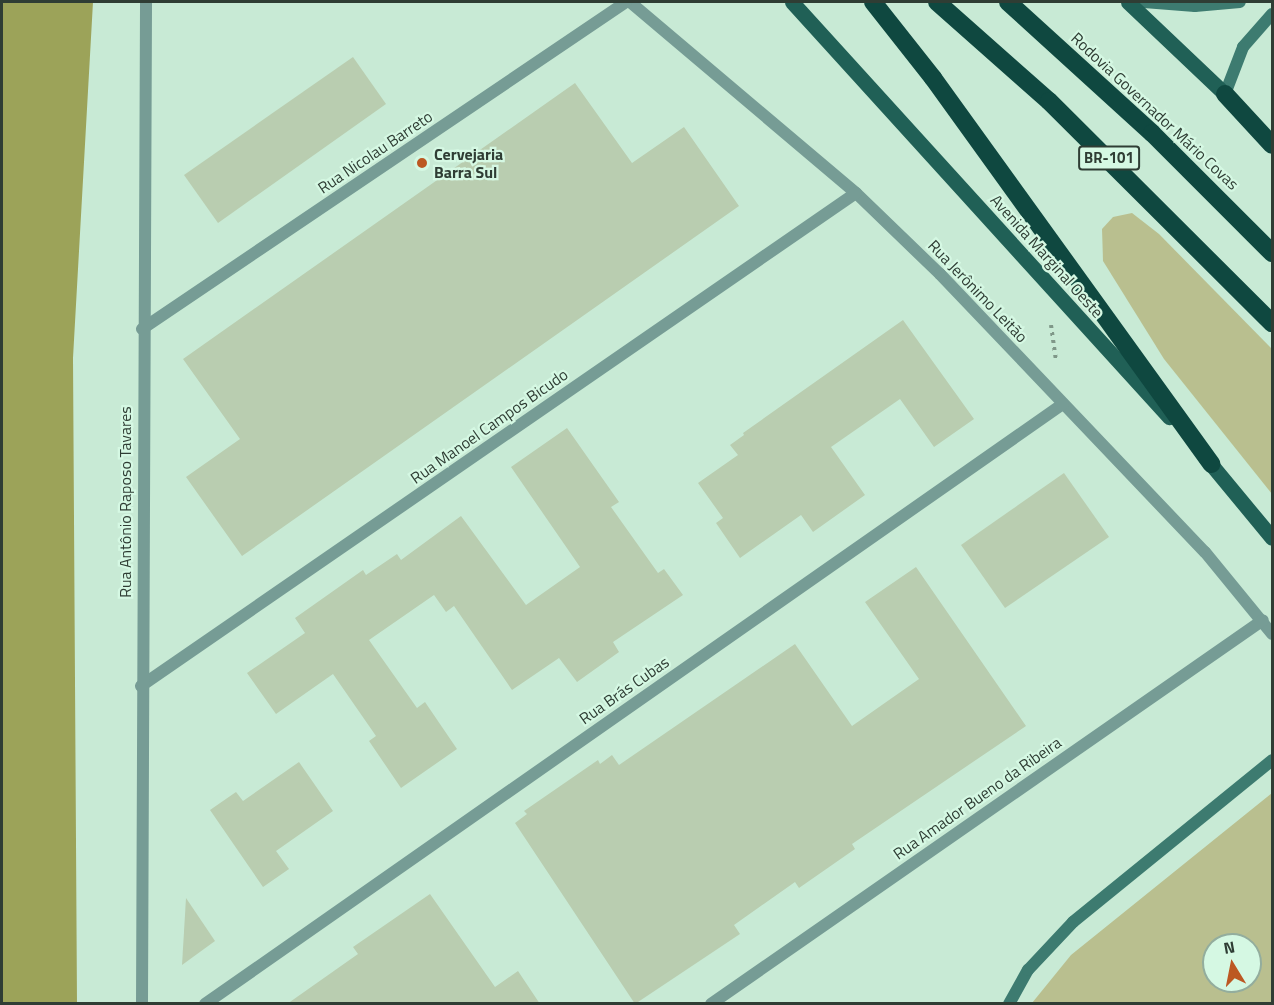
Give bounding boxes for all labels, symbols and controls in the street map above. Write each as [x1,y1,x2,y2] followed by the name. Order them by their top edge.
[1067,28,1243,194] street label: Rodovia Governador Mário Covas
[314,107,436,197] street label: Rua Nicolau Barreto
[434,144,503,182] place label: Cervejaria Barra Sul
[1078,146,1140,170] road number: BR-101
[415,156,429,170] marker: Cervejaria Barra Sul
[987,190,1107,322] street label: Avenida Marginal Oeste
[924,236,1032,346] street label: Rua Jerônimo Leitão
[407,364,571,488] street label: Rua Manoel Campos Bicudo
[115,406,135,598] street label: Rua Antônio Raposo Tavares
[575,652,673,728] street label: Rua Brás Cubas
[889,733,1065,863] street label: Rua Amador Bueno da Ribeira
[1202,933,1262,993] north arrow
[1222,934,1237,960] text: N

